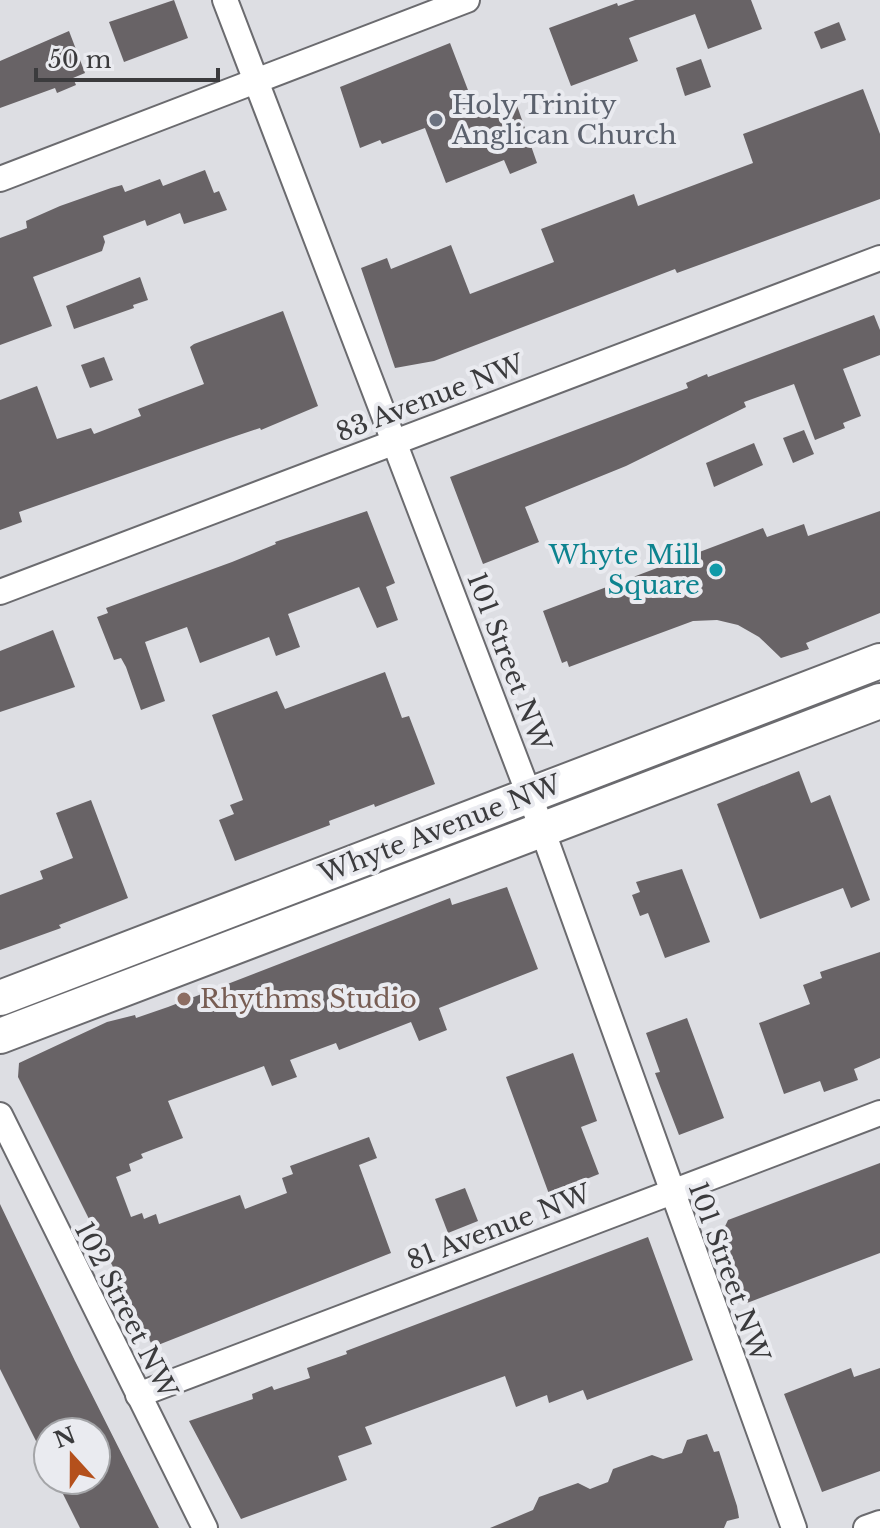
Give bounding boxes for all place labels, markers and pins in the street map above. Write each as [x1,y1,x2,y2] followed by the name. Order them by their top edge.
[451,89,677,151] place label: Holy Trinity Anglican Church
[427,111,445,129] marker: Holy Trinity Anglican Church
[548,539,700,601] place label: Whyte Mill Square
[707,561,725,579] marker: Whyte Mill Square
[200,983,417,1015] place label: Rhythms Studio
[175,990,193,1008] marker: Rhythms Studio

